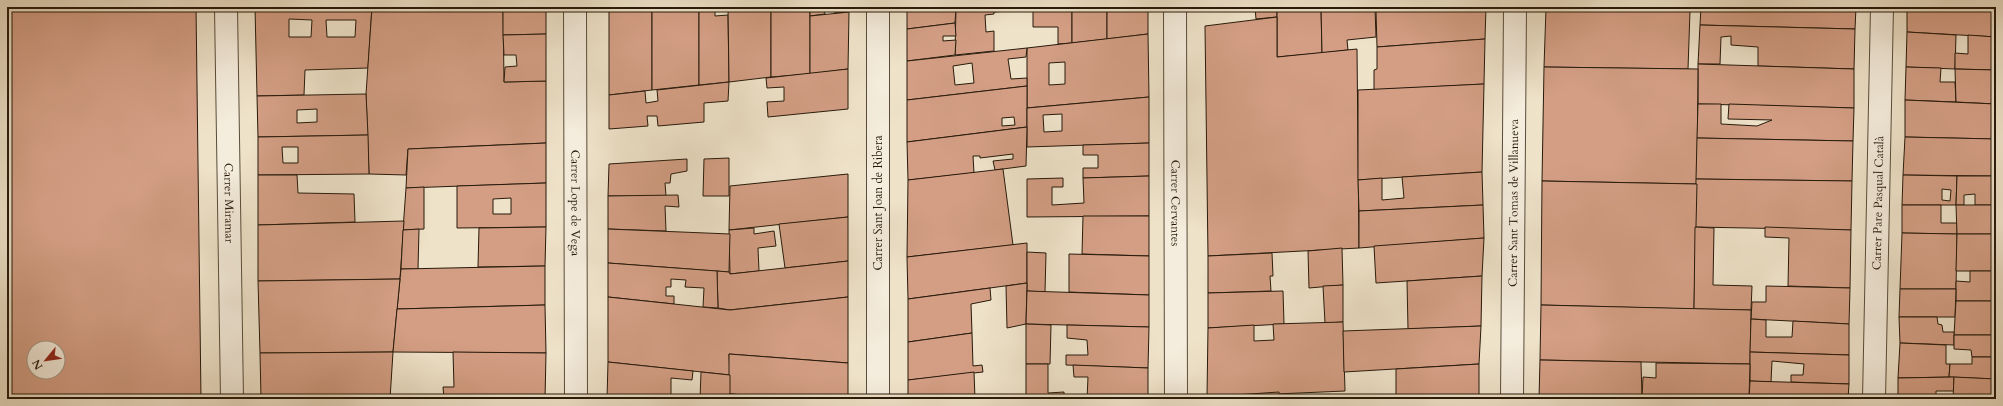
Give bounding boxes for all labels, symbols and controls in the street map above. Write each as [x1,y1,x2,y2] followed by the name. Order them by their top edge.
[1505,118,1522,287] street label: Carrer Sant Tomas de Villanueva
[870,135,886,271] street label: Carrer Sant Joan de Ribera
[1869,135,1887,270] street label: Carrer Pare Pasqual Català
[567,150,584,257] street label: Carrer Lope de Vega
[1167,160,1184,246] street label: Carrer Cervantes
[220,163,238,244] street label: Carrer Miramar
[26,340,66,380] north arrow
[29,356,47,372] text: N

